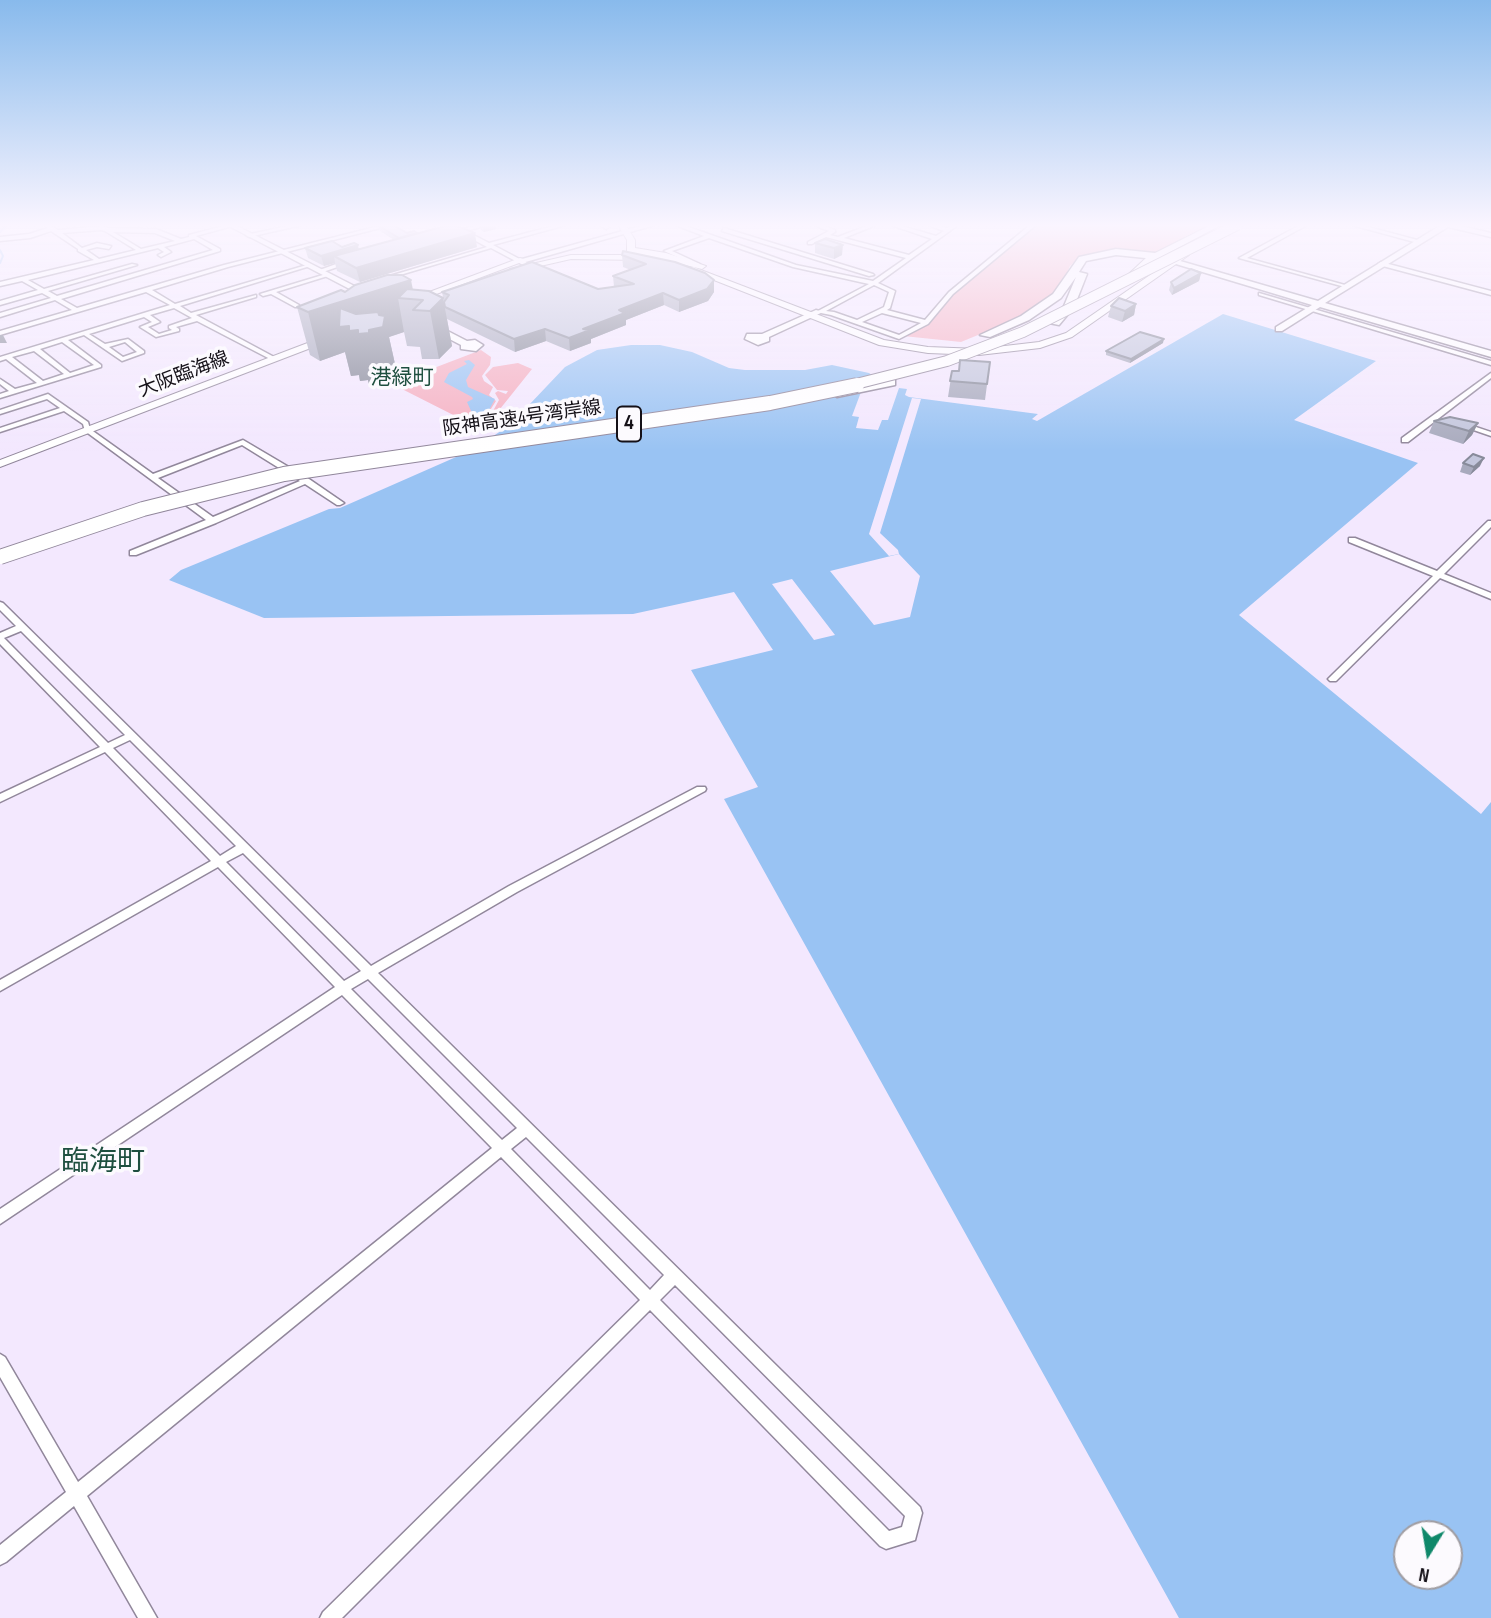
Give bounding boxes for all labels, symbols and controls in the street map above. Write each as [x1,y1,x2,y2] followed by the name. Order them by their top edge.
[136,347,232,403] street label: 大阪臨海線
[371,366,433,392] district label: 港緑町
[441,397,603,441] street label: 阪神高速4号湾岸線
[617,406,641,442] road number: 4
[61,1146,145,1180] district label: 臨海町
[1393,1520,1463,1590] north arrow
[1417,1562,1431,1586] text: N

